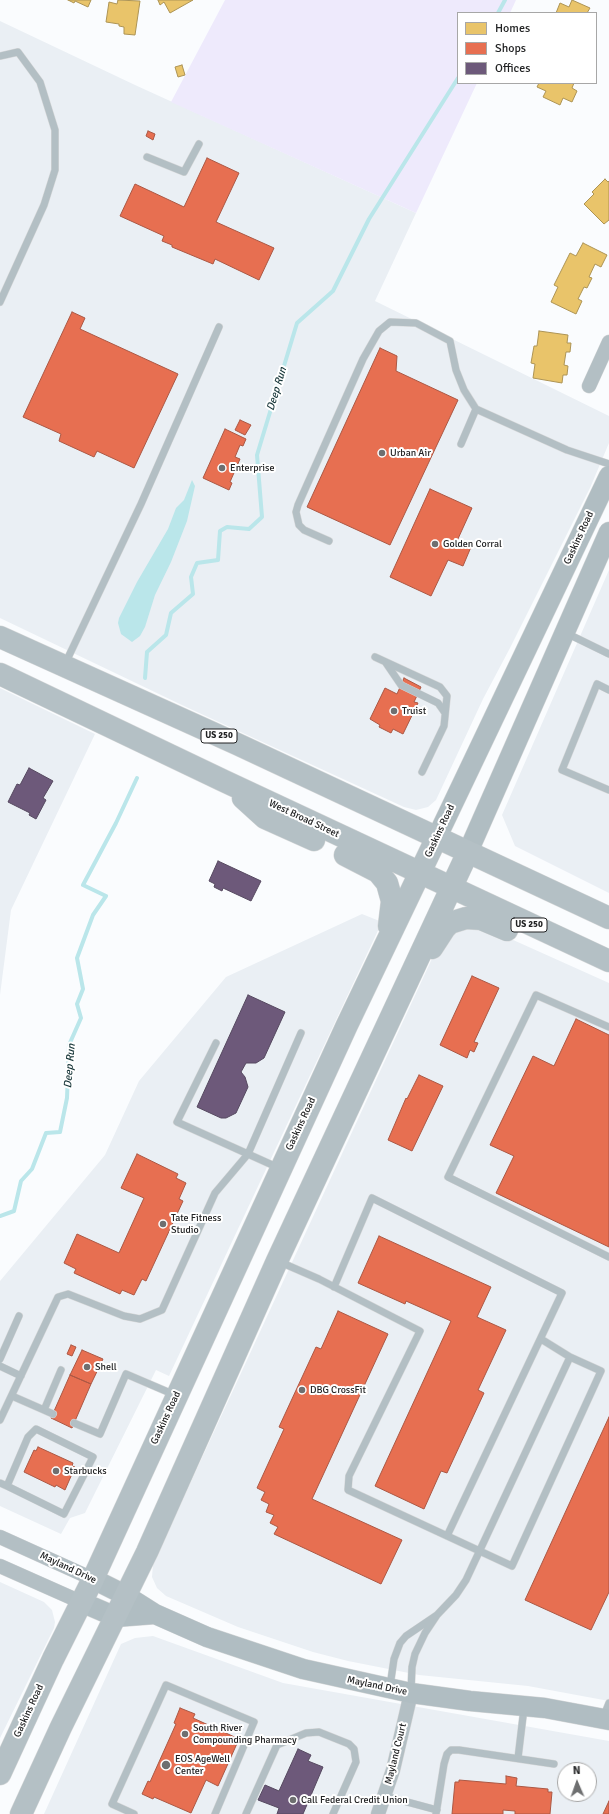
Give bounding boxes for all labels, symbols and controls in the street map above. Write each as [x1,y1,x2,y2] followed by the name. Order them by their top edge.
[457,12,597,84] legend
[495,21,530,36] text: Homes
[495,41,526,56] text: Shops
[495,61,530,76] text: Offices
[264,366,290,412] water label: Deep Run
[390,447,431,459] place label: Urban Air
[377,448,387,458] marker: Urban Air
[230,462,274,474] place label: Enterprise
[217,463,227,473] marker: Enterprise
[562,510,596,566] street label: Gaskins Road
[443,538,502,550] place label: Golden Corral
[430,539,440,549] marker: Golden Corral
[402,705,426,717] place label: Truist
[389,706,399,716] marker: Truist
[201,729,237,743] road number: US 250
[267,797,341,841] street label: West Broad Street
[423,803,457,859] street label: Gaskins Road
[511,918,547,932] road number: US 250
[61,1043,79,1089] water label: Deep Run
[284,1096,318,1152] street label: Gaskins Road
[171,1212,221,1236] place label: Tate Fitness Studio
[158,1219,168,1229] marker: Tate Fitness Studio
[95,1361,117,1373] place label: Shell
[82,1362,92,1372] marker: Shell
[310,1384,366,1396] place label: DBG CrossFit
[297,1385,307,1395] marker: DBG CrossFit
[149,1390,183,1446] street label: Gaskins Road
[64,1465,107,1477] place label: Starbucks
[51,1466,61,1476] marker: Starbucks
[38,1550,98,1586] street label: Mayland Drive
[346,1674,408,1698] street label: Mayland Drive
[12,1683,46,1739] street label: Gaskins Road
[193,1722,297,1746] place label: South River Compounding Pharmacy
[383,1722,409,1786] street label: Mayland Court
[180,1729,190,1739] marker: South River Compounding Pharmacy
[175,1753,230,1776] place label: EOS AgeWell Center
[160,1759,172,1771] marker: EOS AgeWell Center
[557,1762,597,1802] north arrow
[573,1764,581,1777] text: N
[301,1794,408,1806] place label: Call Federal Credit Union
[288,1795,298,1805] marker: Call Federal Credit Union

